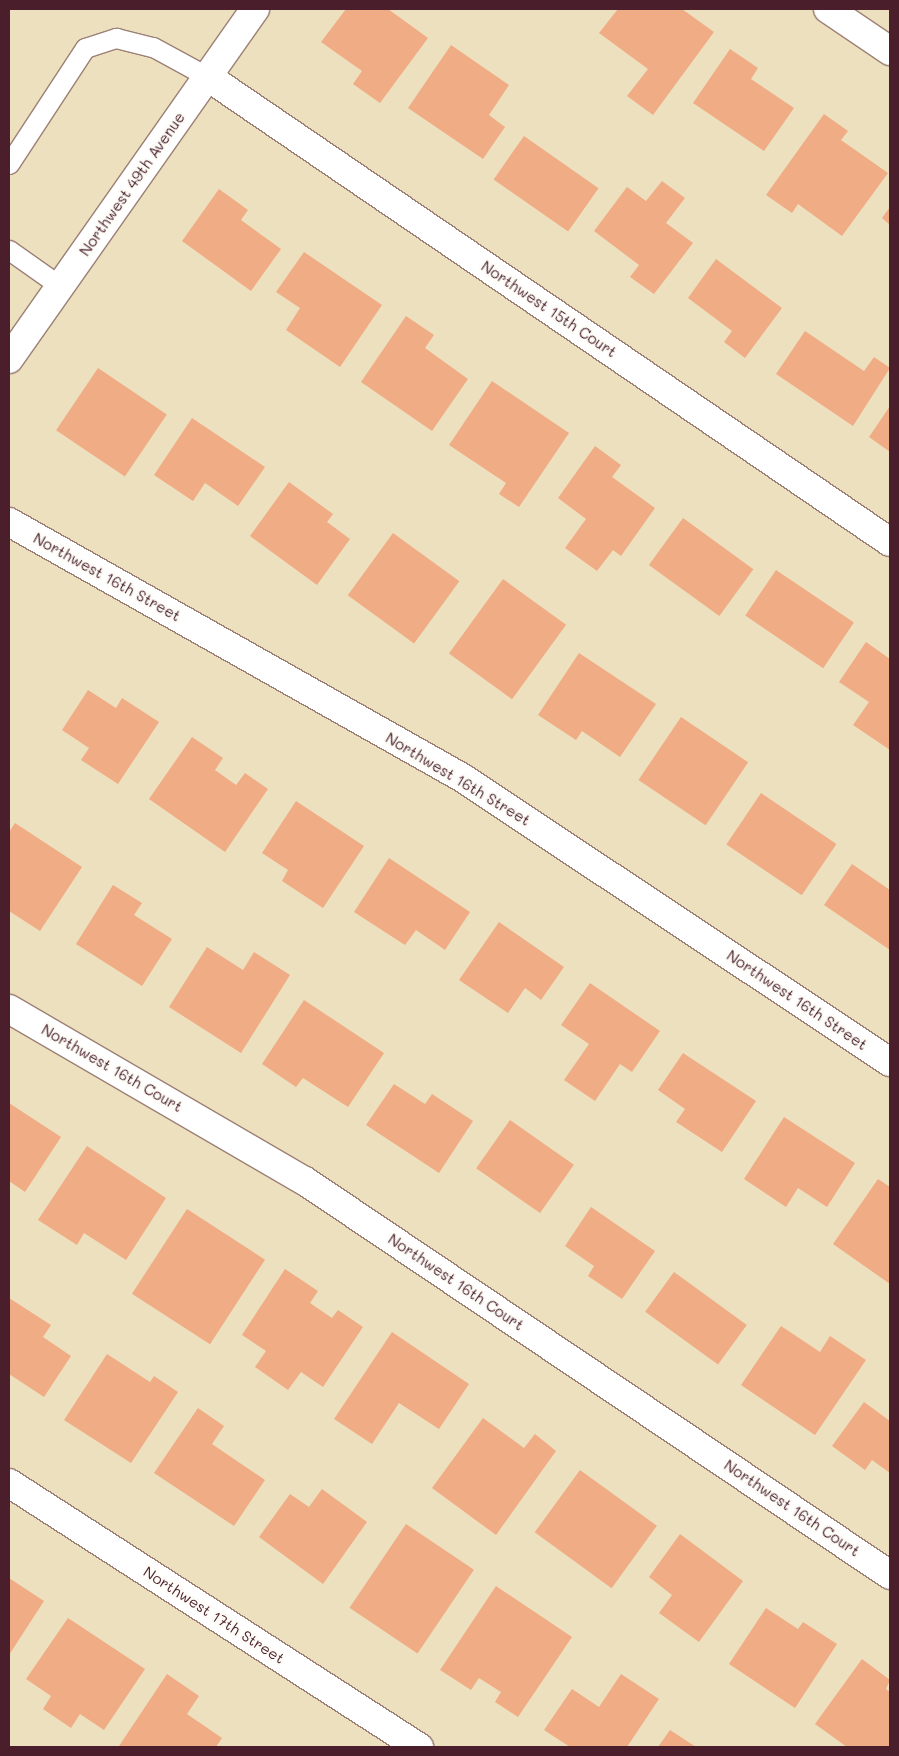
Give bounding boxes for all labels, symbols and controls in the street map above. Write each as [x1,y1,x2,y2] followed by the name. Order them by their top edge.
[75,109,189,259] street label: Northwest 49th Avenue
[478,257,620,361] street label: Northwest 15th Court
[30,529,184,625] street label: Northwest 16th Street
[382,729,534,829] street label: Northwest 16th Street
[723,946,871,1054] street label: Northwest 16th Street
[38,1020,186,1116] street label: Northwest 16th Court
[385,1230,527,1334] street label: Northwest 16th Court
[721,1456,863,1560] street label: Northwest 16th Court
[140,1563,288,1667] street label: Northwest 17th Street

